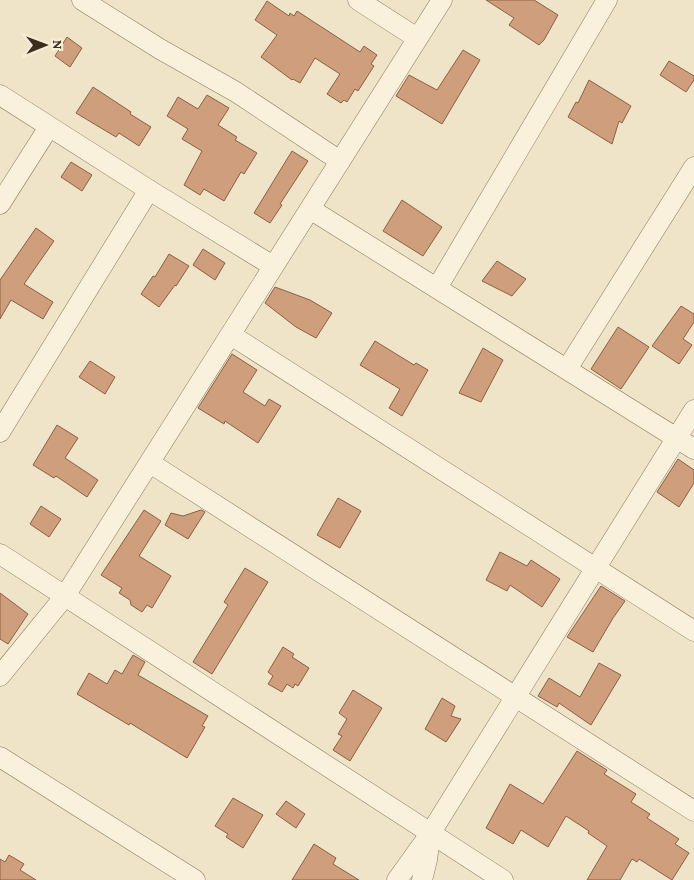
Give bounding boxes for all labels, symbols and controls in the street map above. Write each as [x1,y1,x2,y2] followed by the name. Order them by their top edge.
[20,20,70,70] north arrow
[50,40,66,50] text: N

